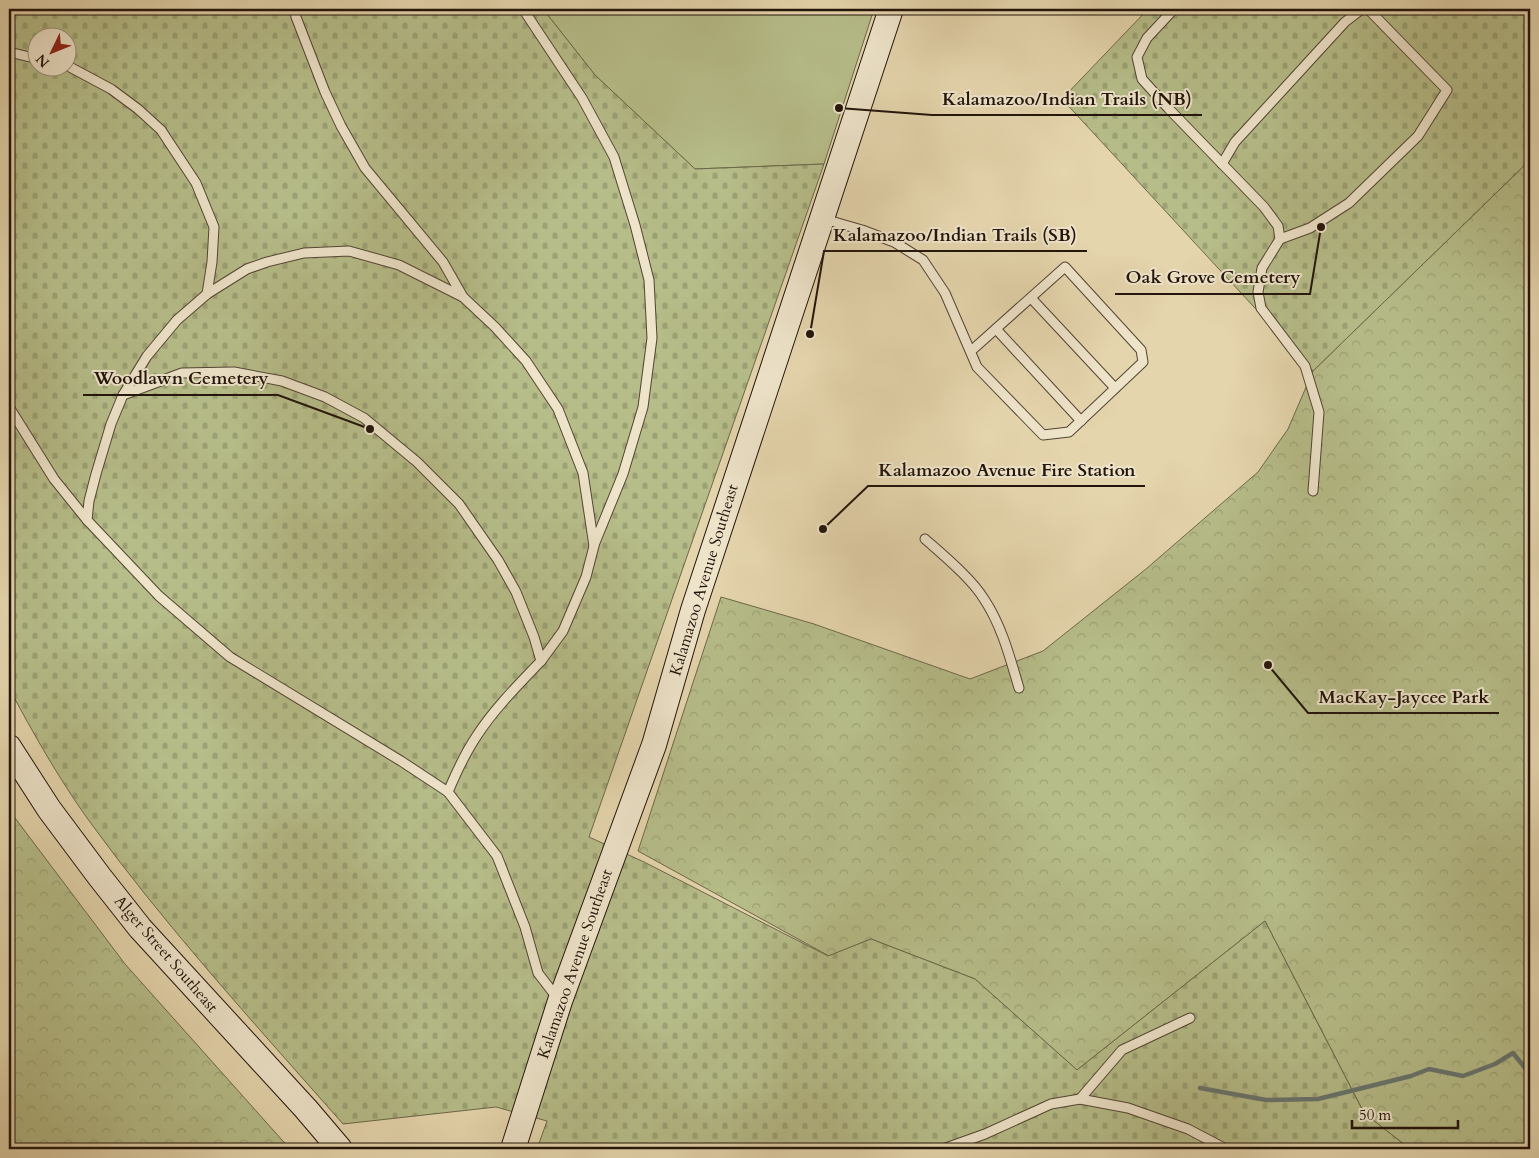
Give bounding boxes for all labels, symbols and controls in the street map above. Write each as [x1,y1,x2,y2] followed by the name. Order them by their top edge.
[28,28,78,78] north arrow
[32,50,54,71] text: N
[932,82,1202,115] callout: Kalamazoo/Indian Trails (NB)
[942,87,1192,112] text: Kalamazoo/Indian Trails (NB)
[824,218,1087,251] callout: Kalamazoo/Indian Trails (SB)
[833,223,1077,248] text: Kalamazoo/Indian Trails (SB)
[1115,261,1310,294] callout: Oak Grove Cemetery
[1125,265,1301,290] text: Oak Grove Cemetery
[83,362,278,395] callout: Woodlawn Cemetery
[93,366,269,391] text: Woodlawn Cemetery
[868,453,1145,486] callout: Kalamazoo Avenue Fire Station
[878,458,1136,483] text: Kalamazoo Avenue Fire Station
[664,482,744,678] street label: Kalamazoo Avenue Southeast
[1308,680,1499,713] callout: MacKay-Jaycee Park
[1319,685,1490,710] text: MacKay-Jaycee Park
[532,866,618,1062] street label: Kalamazoo Avenue Southeast
[109,891,223,1017] street label: Alger Street Southeast
[1352,1098,1458,1130] scale bar
[1359,1105,1391,1125] text: 50 m

